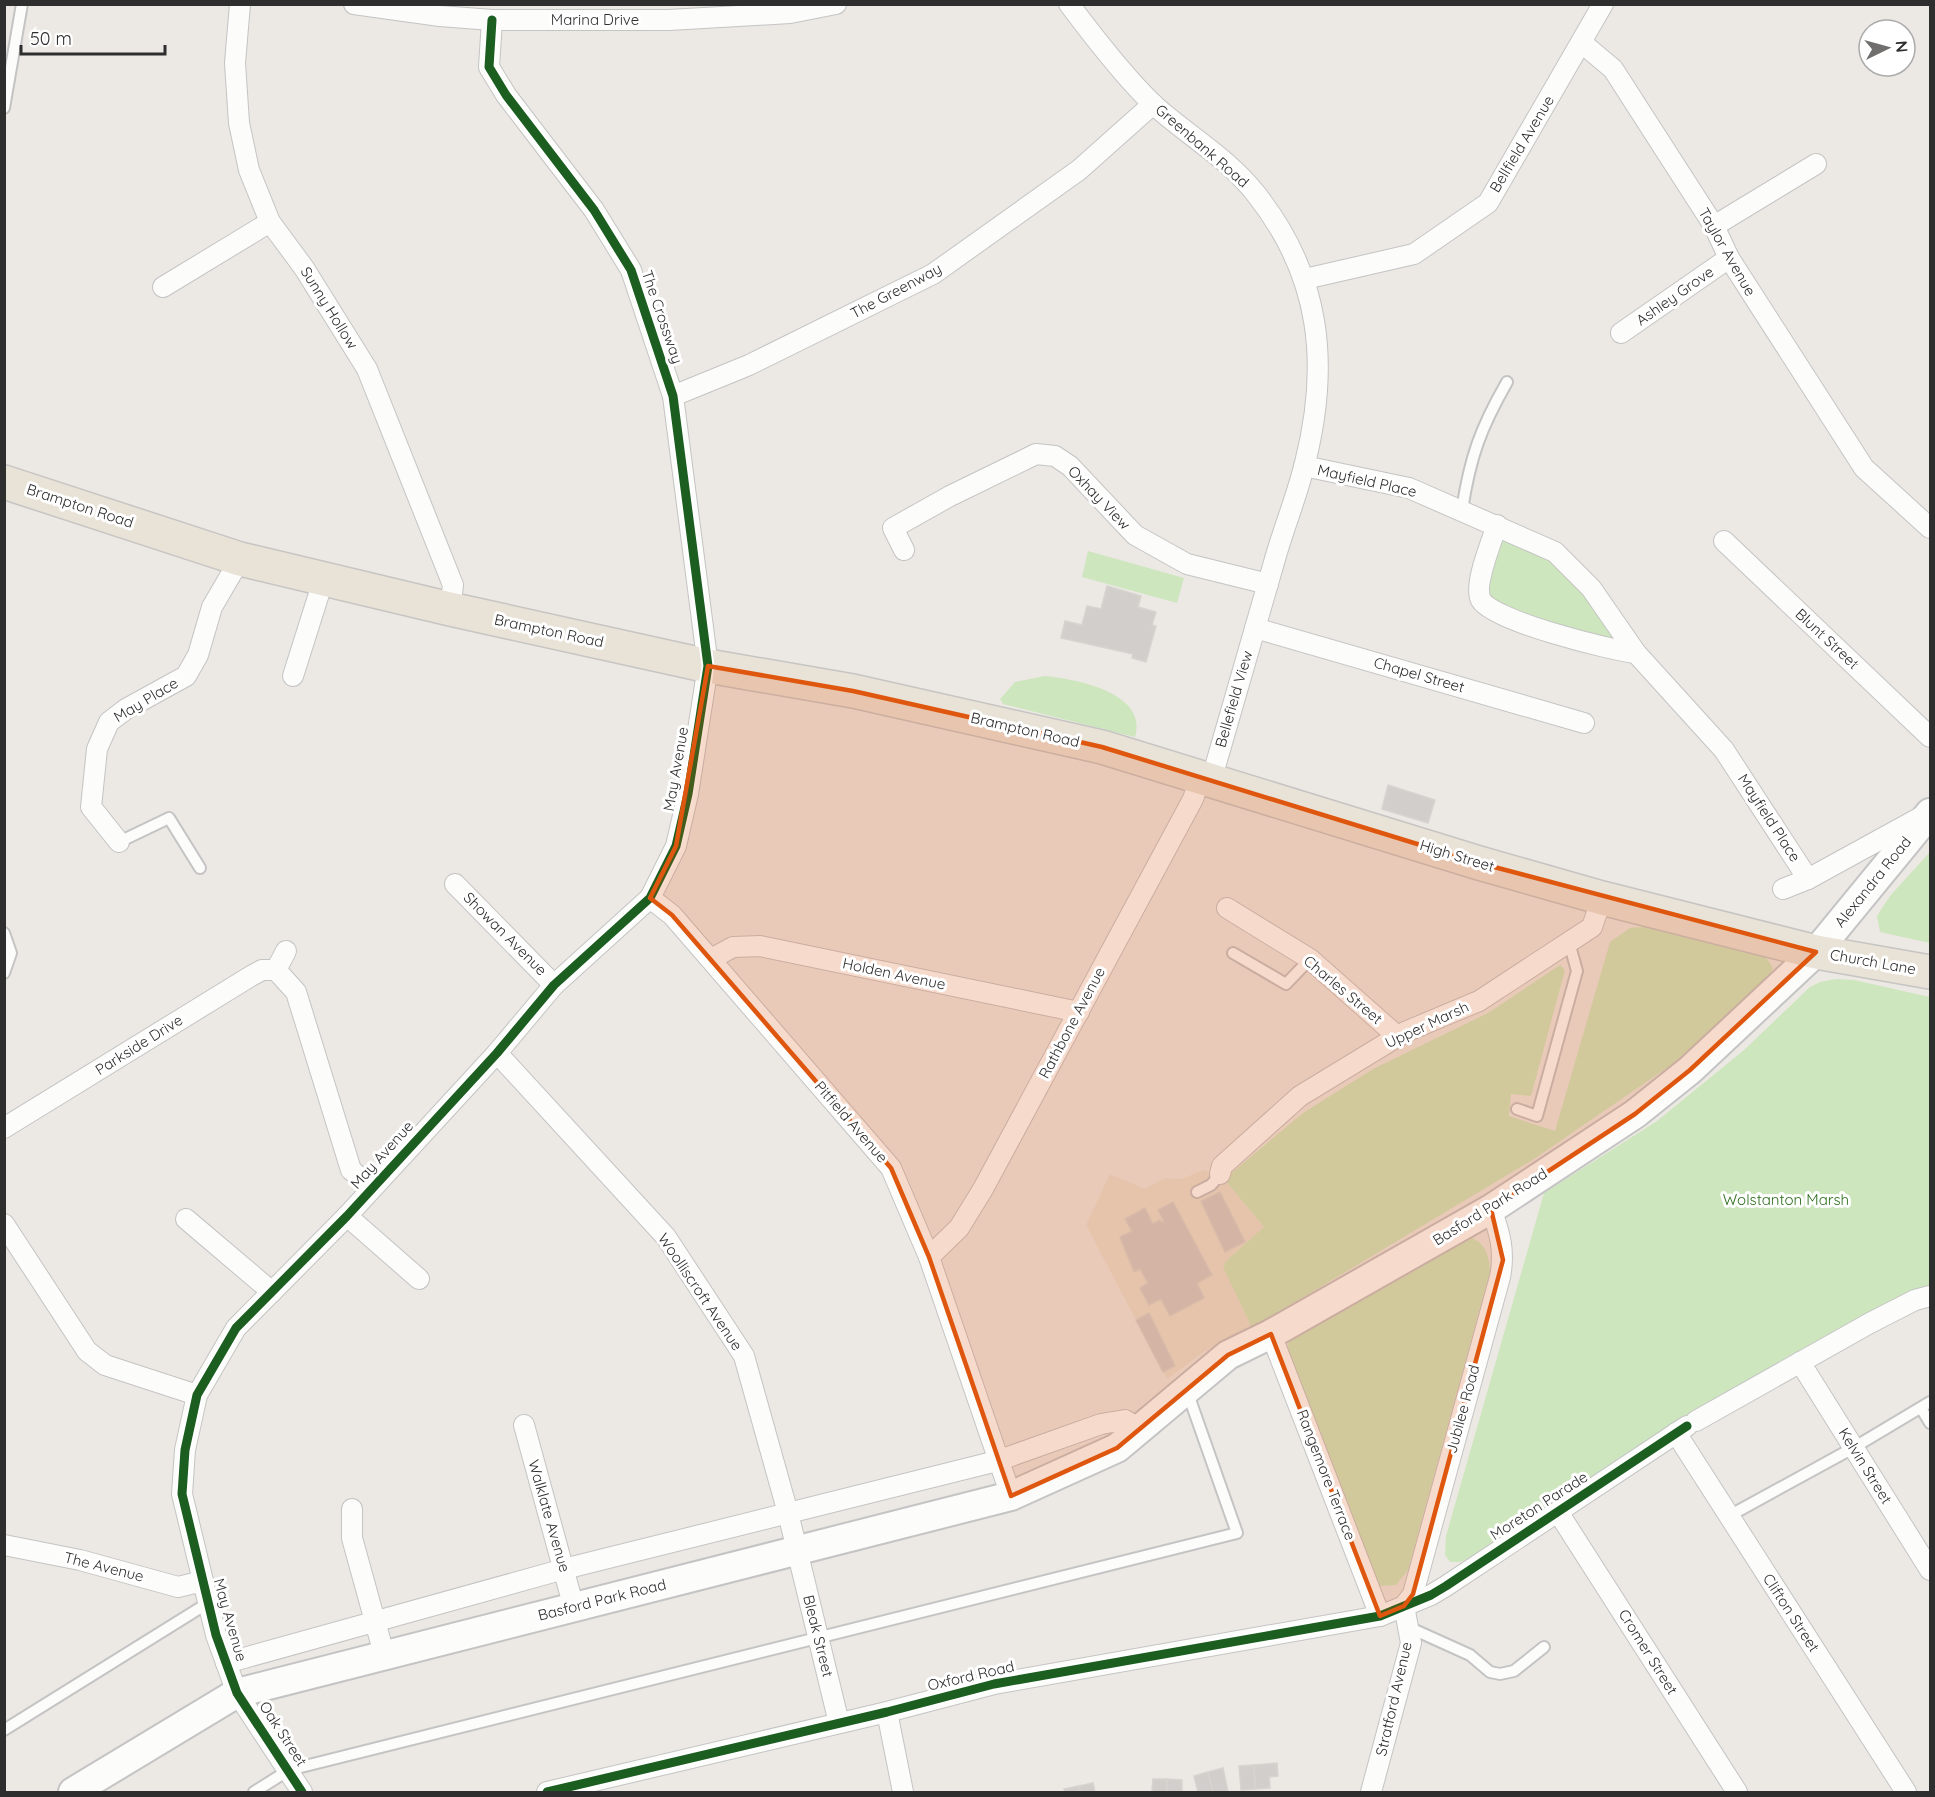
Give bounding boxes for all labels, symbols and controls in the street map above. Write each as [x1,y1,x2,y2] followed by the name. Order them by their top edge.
[551,10,639,29] street label: Marina Drive
[21,18,165,56] scale bar
[1857,18,1917,78] north arrow
[30,27,72,50] text: 50 m
[1891,40,1912,53] text: N
[1485,92,1558,196] street label: Bellfield Avenue
[1152,100,1253,191] street label: Greenbank Road
[1695,204,1760,299] street label: Taylor Avenue
[847,259,945,323] street label: The Greenway
[1632,262,1717,329] street label: Ashley Grove
[297,263,362,353] street label: Sunny Hollow
[638,268,687,366] street label: The Crossway
[1316,460,1419,501] street label: Mayfield Place
[1064,462,1135,534] street label: Oxhay View
[24,479,136,532] street label: Brampton Road
[1791,604,1863,673] street label: Blunt Street
[493,610,606,651] street label: Brampton Road
[1211,648,1256,750] street label: Bellefield View
[1372,652,1467,697] street label: Chapel Street
[110,673,181,726] street label: May Place
[969,708,1081,751] street label: Brampton Road
[659,725,692,813] street label: May Avenue
[1734,770,1805,865] street label: Mayfield Place
[1830,832,1915,931] street label: Alexandra Road
[1418,835,1497,876] street label: High Street
[460,888,551,979] street label: Showan Avenue
[1829,945,1918,978] street label: Church Lane
[1300,951,1387,1028] street label: Charles Street
[841,953,947,994] street label: Holden Avenue
[1034,964,1109,1082] street label: Rathbone Avenue
[1382,997,1472,1052] street label: Upper Marsh
[91,1010,186,1079] street label: Parkside Drive
[811,1077,892,1166] street label: Pitfield Avenue
[346,1117,417,1193] street label: May Avenue
[1429,1164,1551,1249] street label: Basford Park Road
[1723,1190,1849,1209] park label: Wolstanton Marsh
[654,1229,747,1354] street label: Woolliscroft Avenue
[1442,1362,1483,1455] street label: Jubilee Road
[1293,1407,1360,1543] street label: Rangemore Terrace
[1835,1424,1896,1507] street label: Kelvin Street
[524,1457,575,1574] street label: Walklate Avenue
[1486,1467,1591,1544] street label: Moreton Parade
[62,1547,146,1586] street label: The Avenue
[1759,1570,1824,1656] street label: Clifton Street
[536,1574,668,1625] street label: Basford Park Road
[210,1576,251,1664] street label: May Avenue
[799,1593,838,1679] street label: Bleak Street
[1615,1605,1682,1698] street label: Cromer Street
[1371,1640,1416,1758] street label: Stratford Avenue
[926,1656,1016,1695] street label: Oxford Road
[255,1698,311,1770] street label: Oak Street

